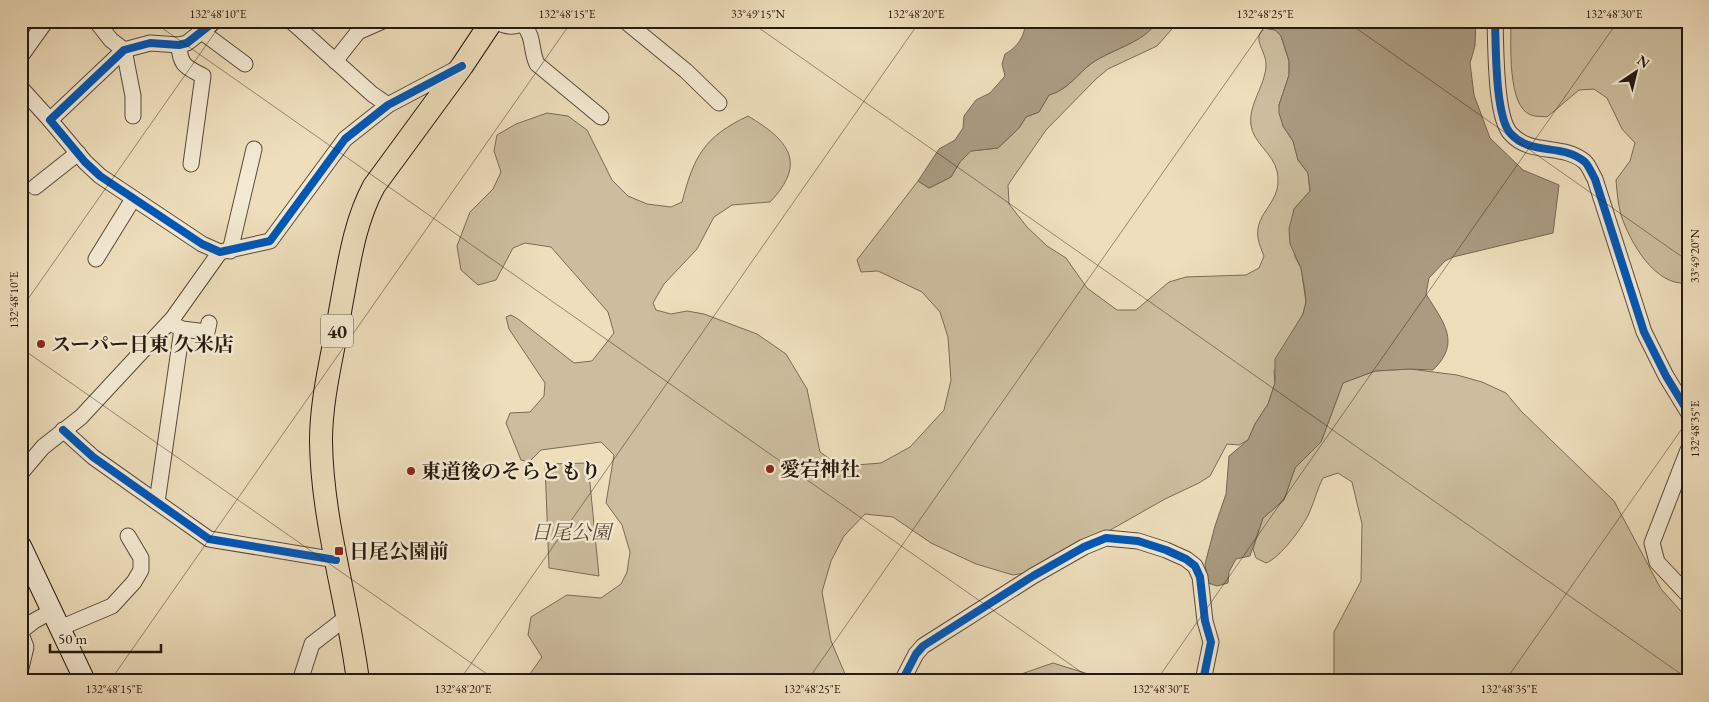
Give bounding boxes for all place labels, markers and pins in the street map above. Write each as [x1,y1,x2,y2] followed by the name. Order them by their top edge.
[51,331,234,357] place label: スーパー日東 久米店
[35,338,47,350] marker: スーパー日東 久米店
[780,456,860,482] place label: 愛宕神社
[421,458,601,484] place label: 東道後のそらともり
[764,463,776,475] marker: 愛宕神社
[405,465,417,477] marker: 東道後のそらともり
[349,538,449,564] place label: 日尾公園前
[333,545,345,557] marker: 日尾公園前

